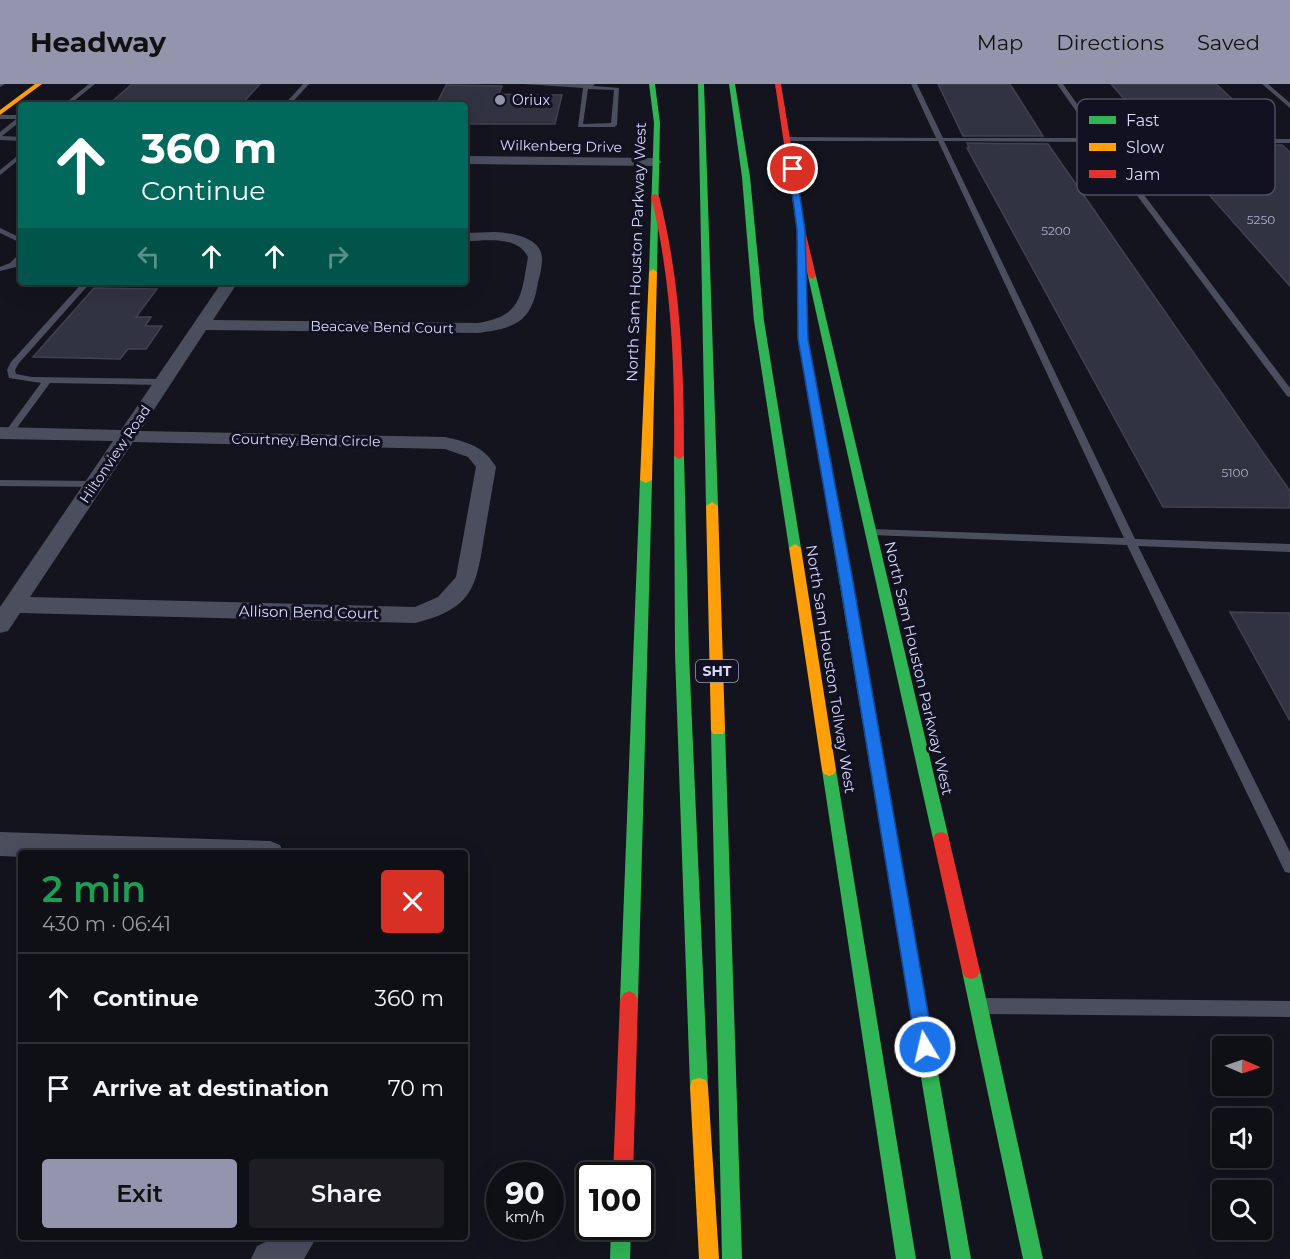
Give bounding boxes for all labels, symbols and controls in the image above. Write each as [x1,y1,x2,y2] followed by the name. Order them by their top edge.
[30,25,166,59] text: Headway
[977,30,1023,55] text: Map
[1056,30,1164,55] text: Directions
[1197,30,1260,55] text: Saved
[512,91,550,109] place label: Oriux
[493,93,507,107] marker: Oriux
[1077,99,1275,195] legend
[1126,111,1160,130] text: Fast
[141,122,277,174] text: 360 m
[622,122,650,382] street label: North Sam Houston Parkway West
[42,126,120,204] icon: ahead
[500,136,622,156] street label: Wilkenberg Drive
[1126,138,1164,157] text: Slow
[767,143,818,194] pin
[776,152,809,185] icon: arrive
[1125,165,1160,184] text: Jam
[141,174,266,207] text: Continue
[1247,212,1275,227] house number: 5250
[1041,223,1071,238] house number: 5200
[132,240,165,273] icon: left
[195,240,228,273] icon: ahead
[258,240,291,273] icon: ahead
[321,240,354,273] icon: right
[310,317,454,337] street label: Beacave Bend Court
[76,401,154,507] street label: Hiltonview Road
[231,430,381,450] street label: Courtney Bend Circle
[1221,465,1249,480] house number: 5100
[881,539,957,797] street label: North Sam Houston Parkway West
[802,543,860,795] street label: North Sam Houston Tollway West
[239,601,379,623] street label: Allison Bend Court
[696,660,738,682] road number: SHT
[42,867,146,911] text: 2 min
[381,870,444,933] button: close
[42,912,171,936] text: 430 m · 06:41
[42,982,75,1015] icon: ahead
[93,985,199,1012] text: Continue
[375,985,444,1012] text: 360 m
[893,1015,957,1079] position arrow
[1212,1036,1272,1096] north arrow
[1212,1036,1272,1240] map controls
[42,1072,75,1105] icon: arrive
[93,1075,329,1102] text: Arrive at destination
[388,1075,444,1102] text: 70 m
[1212,1108,1272,1168] button: sound
[42,1159,237,1228] button: Exit
[249,1159,444,1228] button: Share
[576,1162,654,1240] speed limit sign: 100
[505,1175,545,1212] text: 90
[1212,1180,1272,1240] button: search
[505,1207,545,1226] text: km/h

